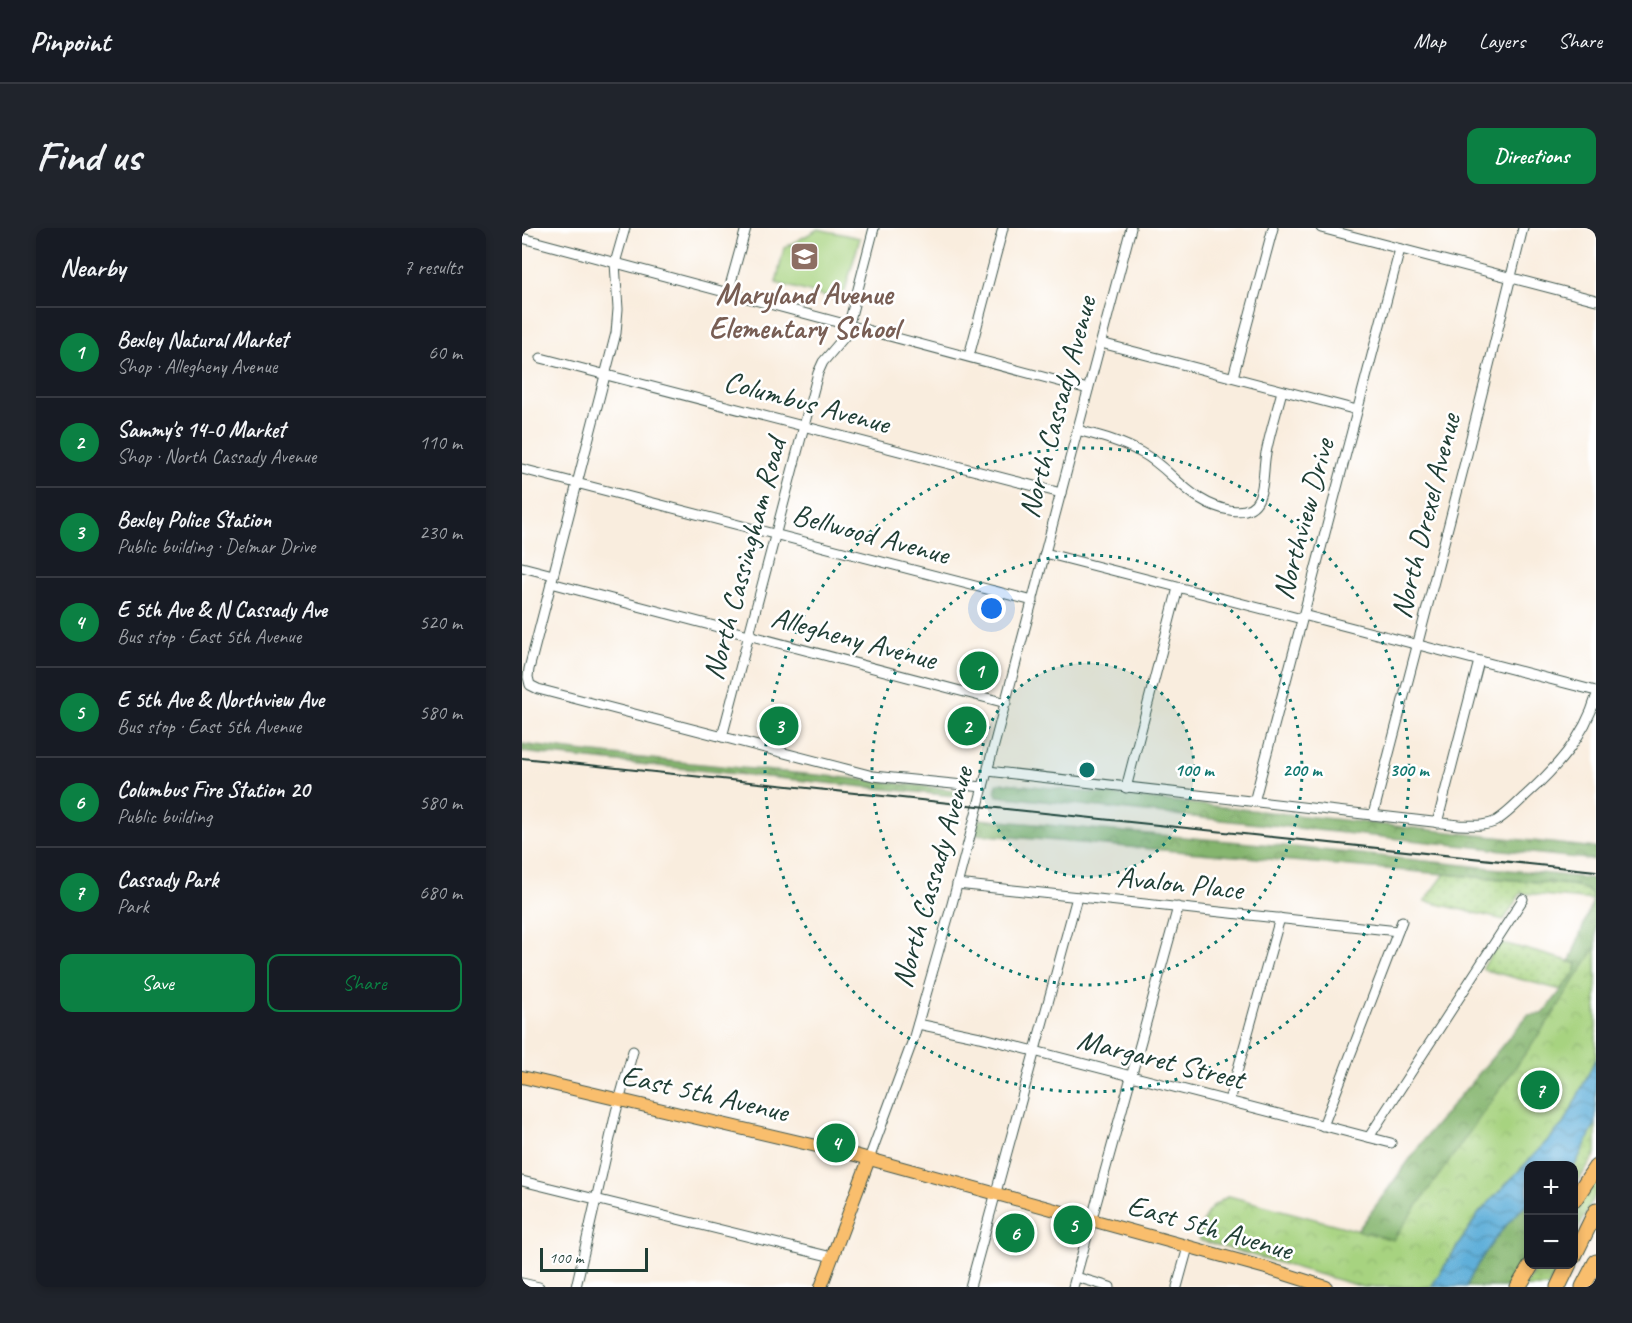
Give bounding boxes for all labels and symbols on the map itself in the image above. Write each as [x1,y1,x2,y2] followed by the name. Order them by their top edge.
[788,241,820,273] school or university icon: Maryland Avenue Elementary School
[709,275,905,347] place label: Maryland Avenue Elementary School
[1009,290,1105,522] street label: North Cassady Avenue
[720,362,896,443] street label: Columbus Avenue
[1381,408,1469,622] street label: North Drexel Avenue
[694,430,796,684] street label: North Cassingham Road
[1263,432,1343,603] street label: Northview Drive
[789,495,956,574] street label: Bellwood Avenue
[977,594,1006,623] your location
[767,598,943,679] street label: Allegheny Avenue
[960,648,998,694] pin: 1
[760,704,798,748] pin: 3
[948,704,986,748] pin: 2
[1175,759,1215,781] text: 100 m
[1283,759,1323,781] text: 200 m
[1390,759,1430,781] text: 300 m
[882,760,982,992] street label: North Cassady Avenue
[1077,760,1097,780] centre of rings
[1115,858,1247,909] street label: Avalon Place
[1074,1020,1251,1099] street label: Margaret Street
[618,1055,794,1131] street label: East 5th Avenue
[1520,1068,1560,1112] pin: 7
[816,1120,856,1166] pin: 4
[1123,1185,1299,1269] street label: East 5th Avenue
[1054,1202,1092,1248] pin: 5
[996,1210,1034,1256] pin: 6
[540,1245,648,1272] scale bar

